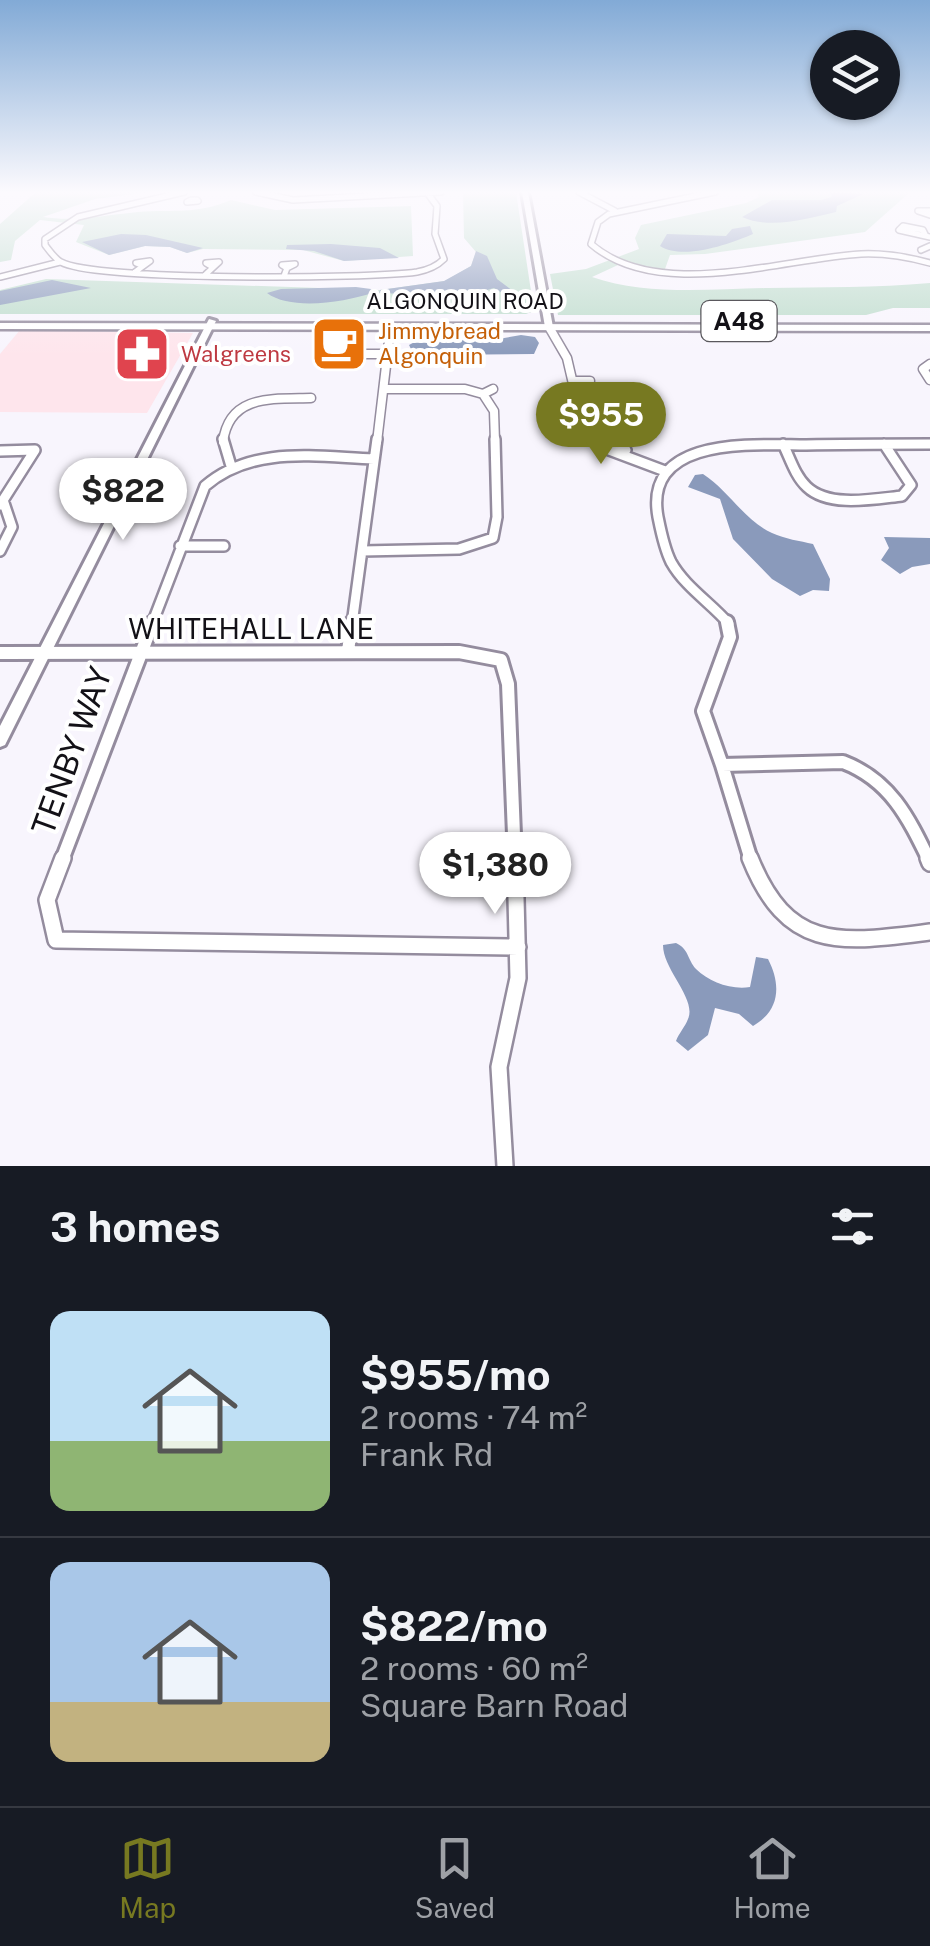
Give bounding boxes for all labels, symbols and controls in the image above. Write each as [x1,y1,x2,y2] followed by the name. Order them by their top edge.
[810,30,900,120] map controls
[810,30,900,120] button: layers
[366,288,564,314] street label: ALGONQUIN ROAD
[702,301,776,341] road number: A48
[309,314,369,374] cafe icon: Jimmybread Algonquin
[378,318,501,369] place label: Jimmybread Algonquin
[112,324,172,384] pharmacy icon: Walgreens
[181,341,291,367] place label: Walgreens
[542,382,660,467] pin: $955
[558,396,644,433] text: $955
[64,458,182,543] pin: $822
[81,472,165,509] text: $822
[128,612,374,645] street label: WHITEHALL LANE
[24,661,119,840] street label: TENBY WAY
[414,832,576,917] pin: $1,380
[441,846,549,883] text: $1,380
[825,1199,880,1254] icon: filters
[50,1202,220,1251] text: 3 homes
[360,1350,551,1399] text: $955/mo
[130,1351,250,1471] icon: home
[360,1399,587,1436] text: 2 rooms · 74 m²
[360,1436,493,1473] text: Frank Rd
[360,1601,548,1650] text: $822/mo
[130,1602,250,1722] icon: home
[360,1650,588,1687] text: 2 rooms · 60 m²
[360,1687,628,1724] text: Square Barn Road
[119,1831,176,1924] tab: Map
[415,1831,495,1924] tab: Saved
[733,1831,811,1924] tab: Home

